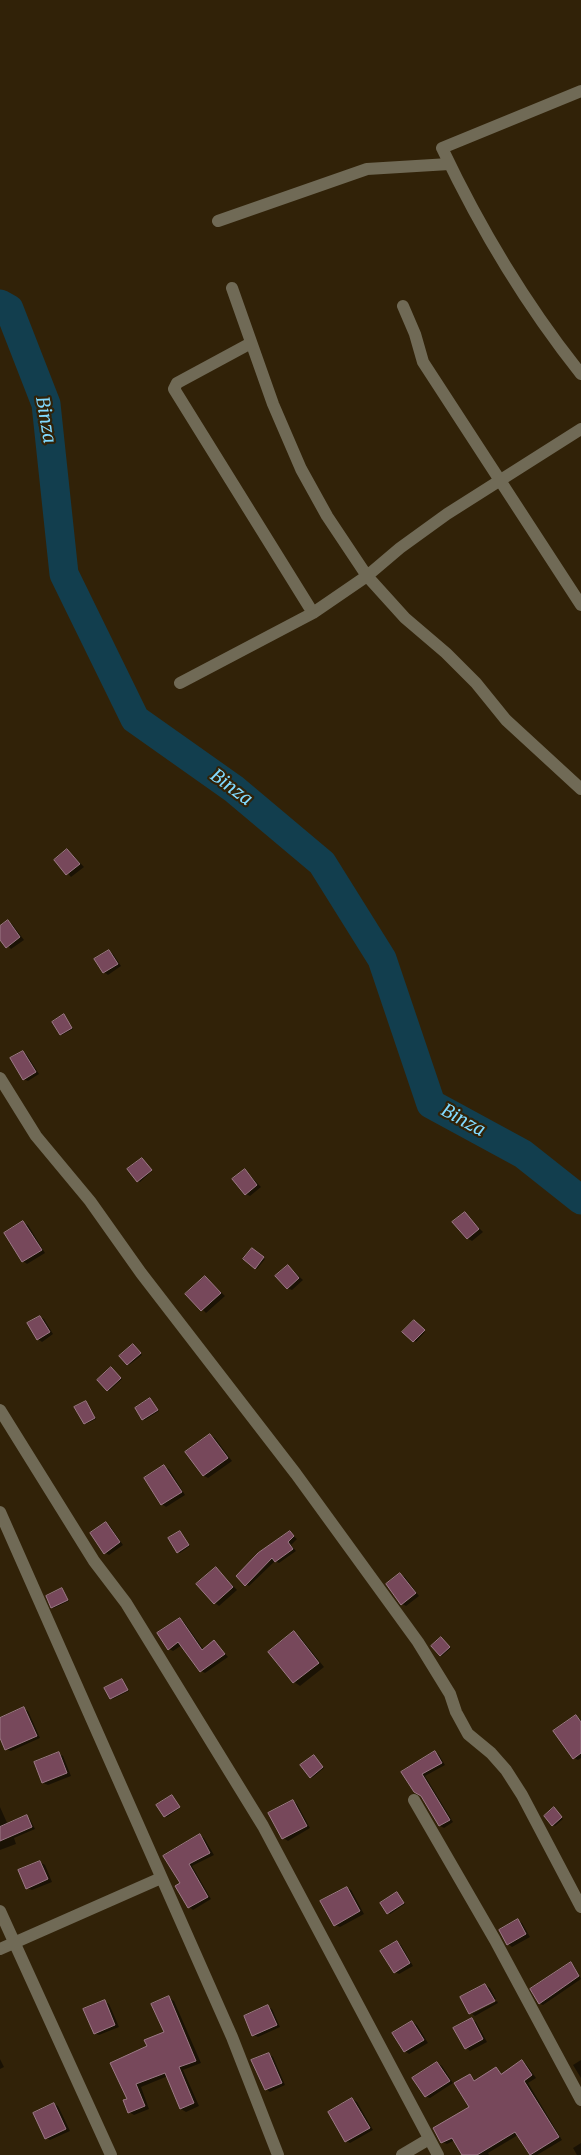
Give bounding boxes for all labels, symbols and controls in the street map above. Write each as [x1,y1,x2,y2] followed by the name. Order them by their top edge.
[30,395,60,445] water label: Binza
[206,765,256,811] water label: Binza
[437,1100,489,1142] water label: Binza

